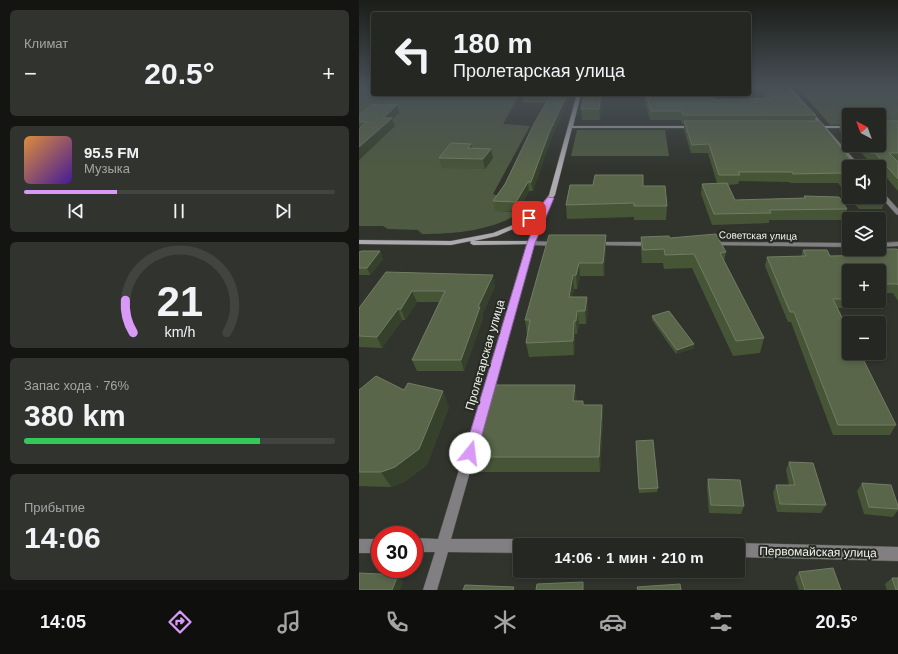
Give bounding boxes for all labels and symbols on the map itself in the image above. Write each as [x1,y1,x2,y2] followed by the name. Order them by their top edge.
[842,108,886,152] north arrow
[512,201,546,235] pin
[719,229,798,242] street label: Советская улица
[462,298,508,412] street label: Пролетарская улица
[449,432,491,474] position arrow
[371,526,423,578] speed limit sign: 30
[759,544,877,560] street label: Первомайская улица

